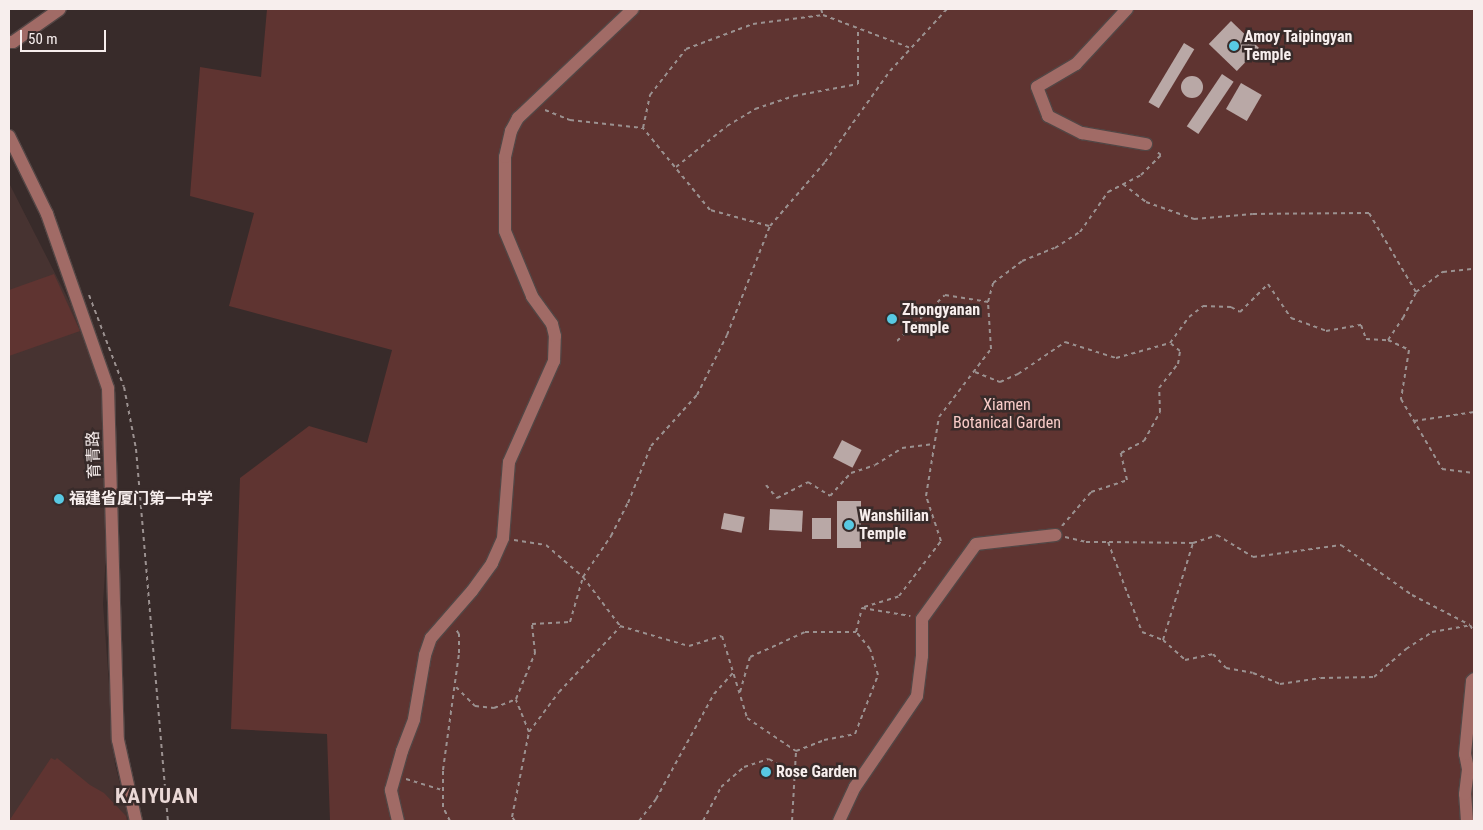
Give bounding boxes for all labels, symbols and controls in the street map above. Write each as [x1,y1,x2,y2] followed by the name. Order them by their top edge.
[22,20,109,52] scale bar
[1244,27,1353,65] place label: Amoy Taipingyan Temple
[28,30,58,48] text: 50 m
[1228,40,1240,52] marker: Amoy Taipingyan Temple
[902,300,980,338] place label: Zhongyanan Temple
[886,313,898,325] marker: Zhongyanan Temple
[953,395,1061,433] park label: Xiamen Botanical Garden
[84,431,104,479] street label: 育青路
[69,489,213,509] place label: 福建省厦门第一中学
[53,493,65,505] marker: 福建省厦门第一中学
[859,506,929,544] place label: Wanshilian Temple
[843,519,855,531] marker: Wanshilian Temple
[776,762,857,782] place label: Rose Garden
[760,766,772,778] marker: Rose Garden
[114,783,200,809] district label: KAIYUAN

